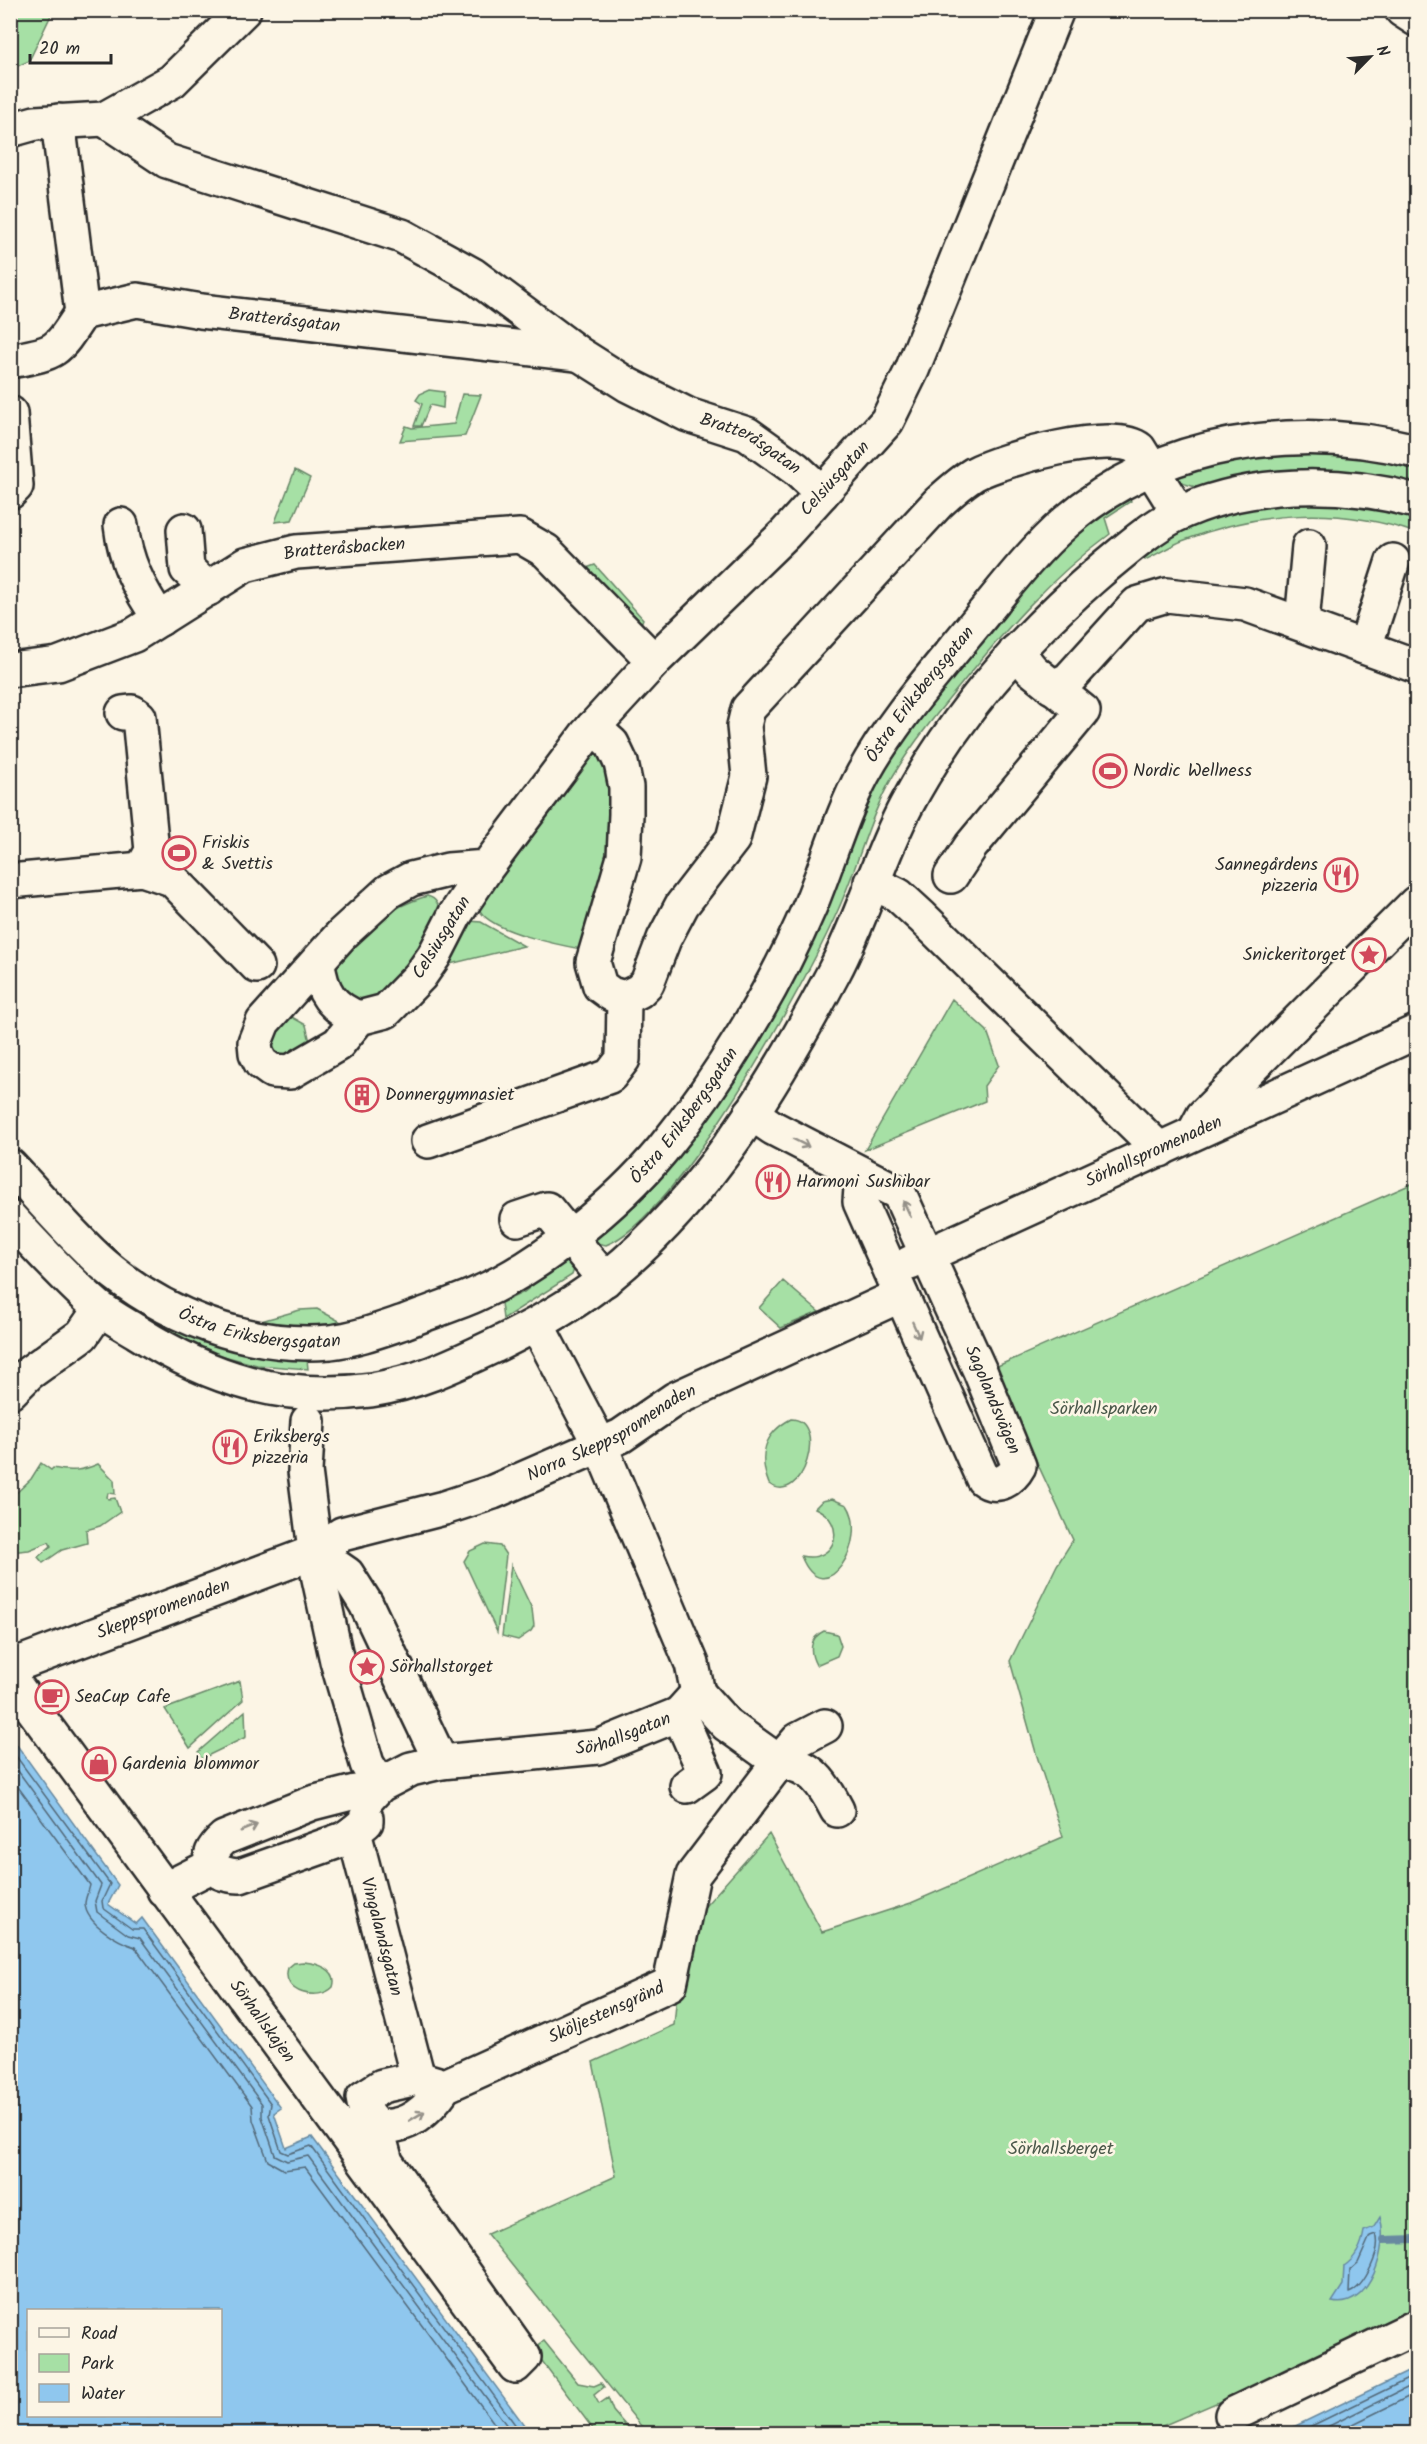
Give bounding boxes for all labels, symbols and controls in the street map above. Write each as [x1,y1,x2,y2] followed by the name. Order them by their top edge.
[30,27,111,65] scale bar
[1340,27,1400,87] north arrow
[39,35,80,64] text: 20 m
[1369,41,1396,61] text: N
[227,300,342,341] street label: Bratteråsgatan
[696,405,807,483] street label: Bratteråsgatan
[793,434,877,523] street label: Celsiusgatan
[280,530,406,569] street label: Bratteråsbacken
[858,620,982,769] street label: Östra Eriksbergsgatan
[1092,753,1128,789] sports icon: Nordic Wellness
[1133,757,1252,786] place label: Nordic Wellness
[202,829,273,879] place label: Friskis & Svettis
[161,835,197,871] sports icon: Friskis & Svettis
[1215,851,1318,901] place label: Sannegårdens pizzeria
[1323,857,1359,893] restaurant icon: Sannegårdens pizzeria
[405,891,479,985] street label: Celsiusgatan
[1351,937,1387,973] place icon: Snickeritorget
[1243,941,1347,970] place label: Snickeritorget
[623,1042,746,1191] street label: Östra Eriksbergsgatan
[344,1077,380,1113] building icon: Donnergymnasiet
[385,1081,515,1110] place label: Donnergymnasiet
[1080,1108,1227,1196] street label: Sörhallspromenaden
[792,1137,810,1149] one-way arrow
[755,1164,791,1200] restaurant icon: Harmoni Sushibar
[796,1168,931,1197] place label: Harmoni Sushibar
[900,1201,912,1219] one-way arrow
[173,1300,343,1357] street label: Östra Eriksbergsgatan
[911,1321,923,1339] one-way arrow
[956,1341,1028,1459] street label: Sagolandsvägen
[522,1377,701,1490] street label: Norra Skeppspromenaden
[1050,1395,1158,1424] park label: Sörhallsparken
[252,1423,330,1473] place label: Eriksbergs pizzeria
[212,1429,248,1465] restaurant icon: Eriksbergs pizzeria
[92,1571,235,1648] street label: Skeppspromenaden
[349,1649,385,1685] place icon: Sörhallstorget
[390,1653,494,1682] place label: Sörhallstorget
[34,1679,70,1715] cafe icon: SeaCup Cafe
[75,1683,170,1712] place label: SeaCup Cafe
[574,1704,675,1764] street label: Sörhallsgatan
[81,1746,117,1782] shop icon: Gardenia blommor
[122,1750,260,1779] place label: Gardenia blommor
[239,1822,257,1833] one-way arrow
[352,1874,411,1999] street label: Vingalandsgatan
[544,1973,670,2052] street label: Sköljestensgränd
[222,1974,303,2069] street label: Sörhallskajen
[409,2109,426,2122] one-way arrow
[1008,2135,1115,2164] park label: Sörhallsberget
[27,2309,222,2417] legend
[81,2320,118,2349] text: Road
[81,2350,114,2379] text: Park
[81,2380,126,2409] text: Water

